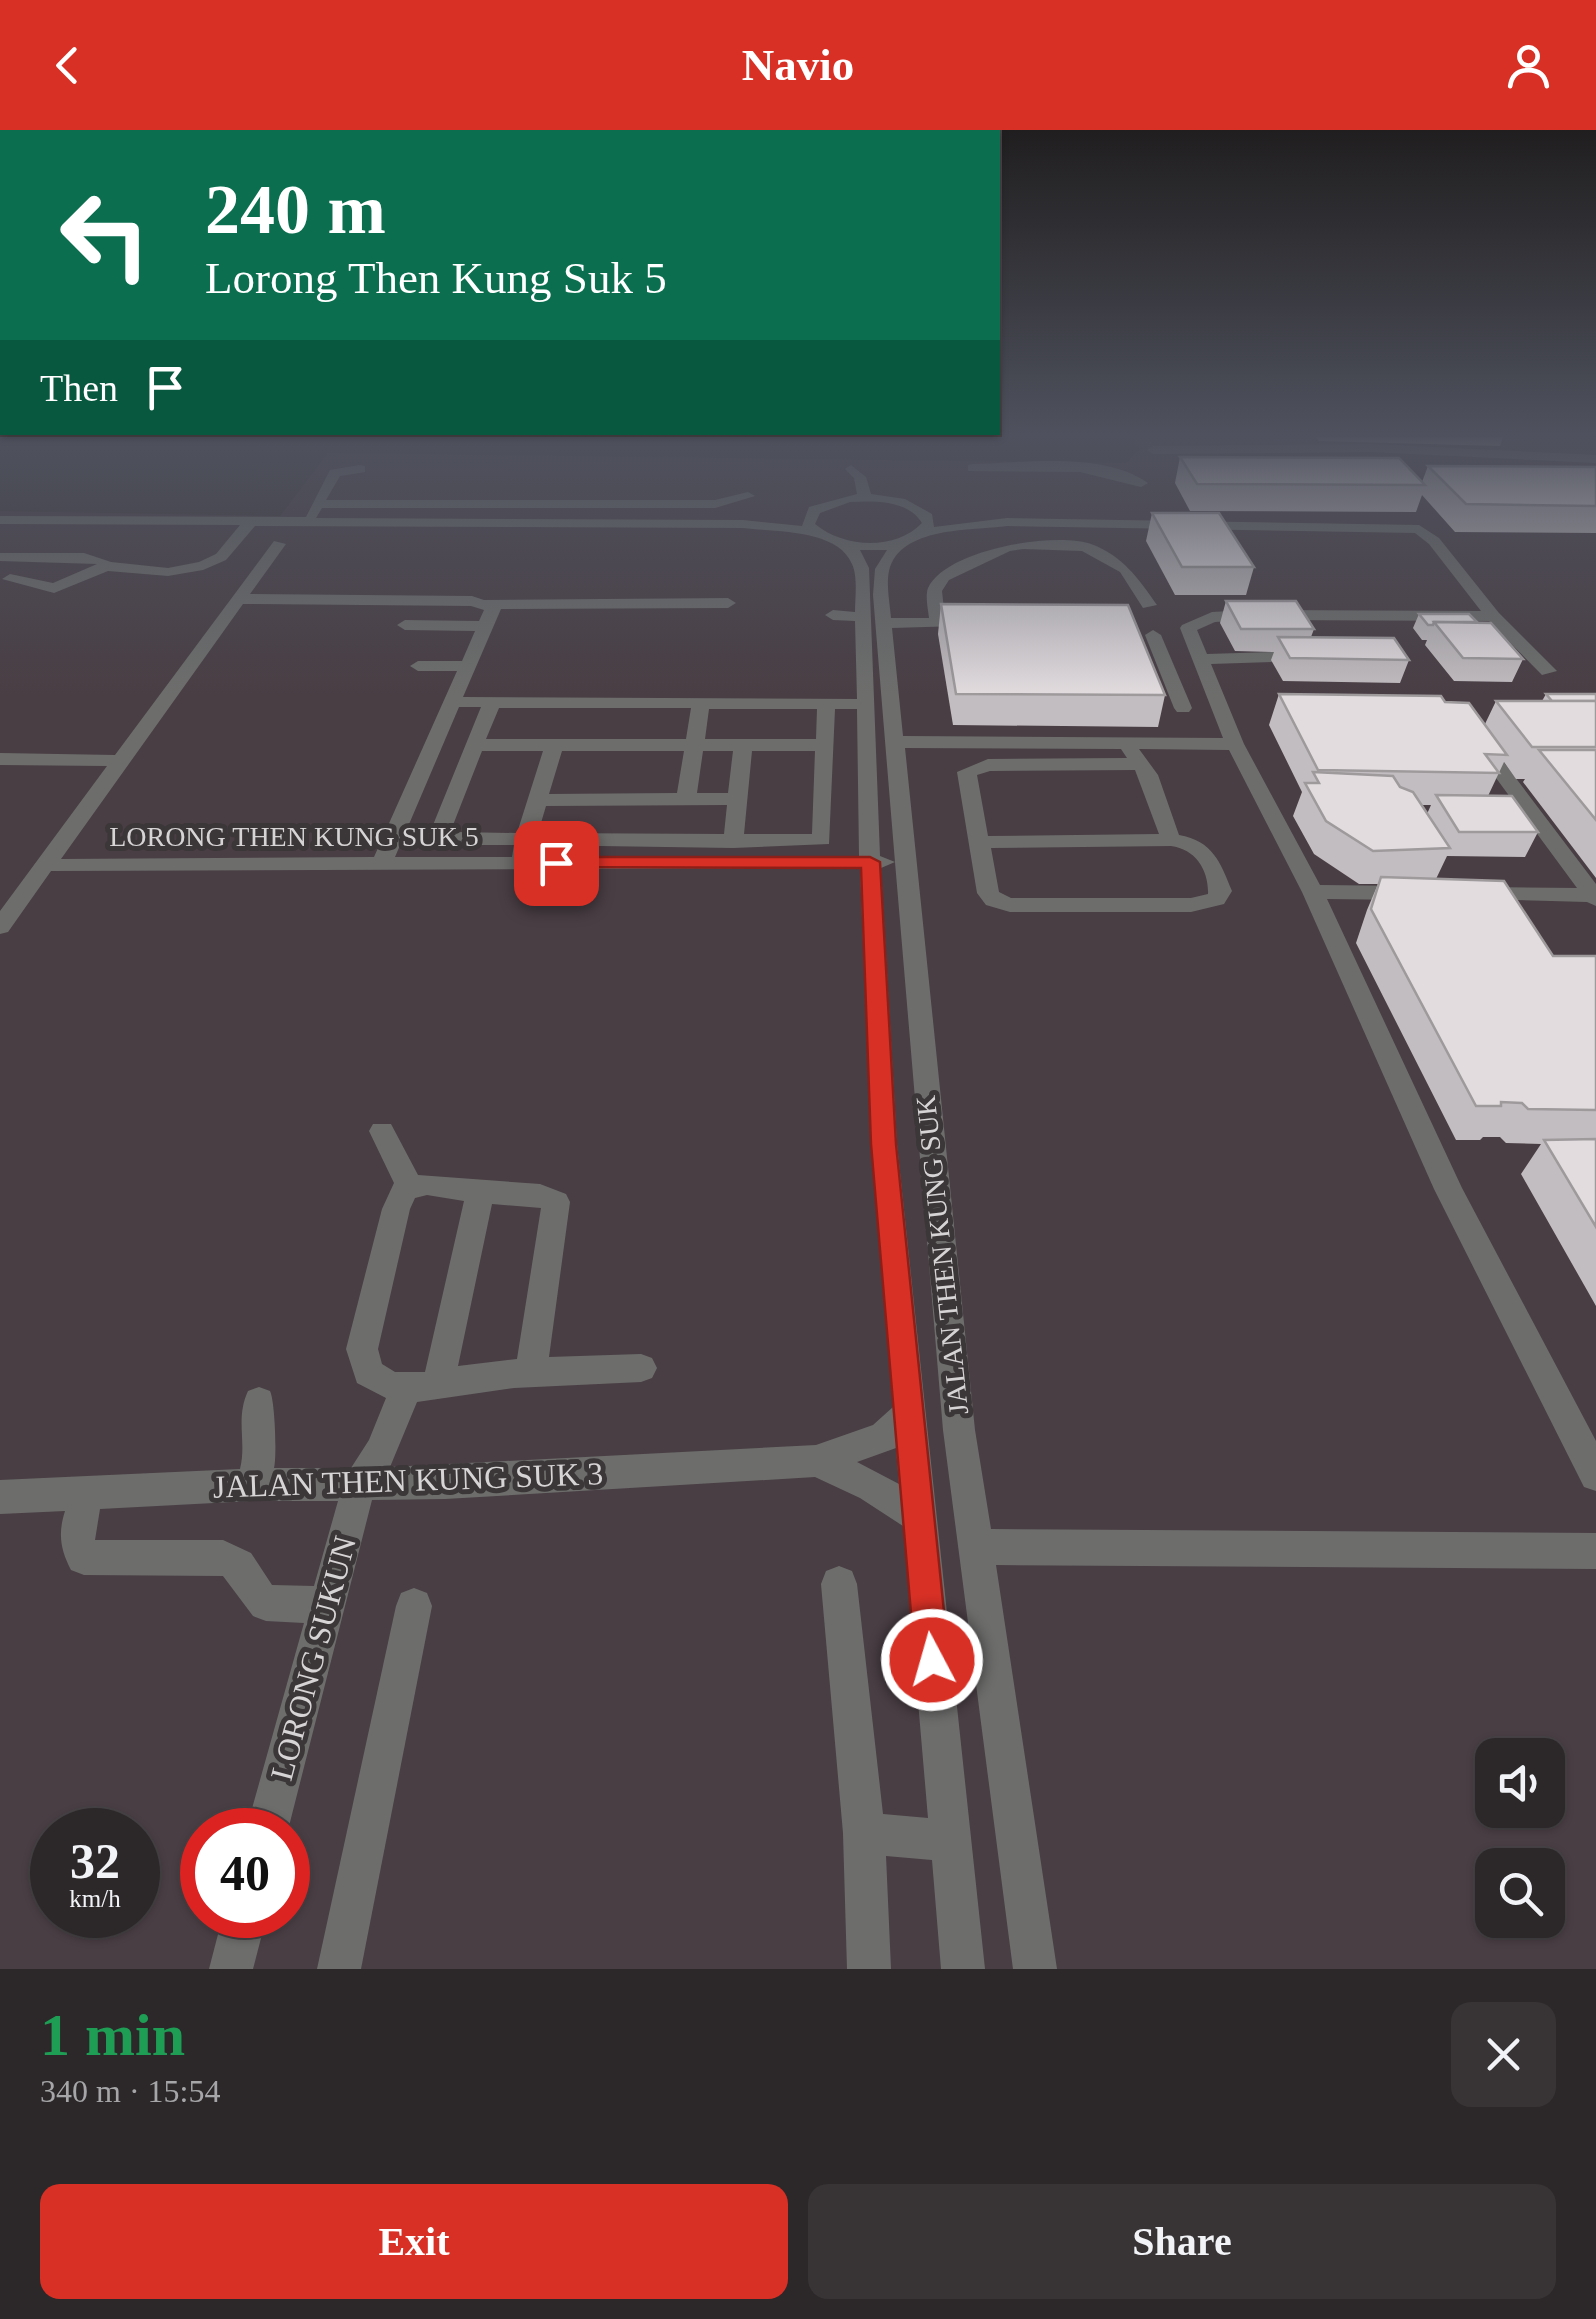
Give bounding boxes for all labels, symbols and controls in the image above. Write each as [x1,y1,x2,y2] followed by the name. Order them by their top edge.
[40,38,95,93] icon: back
[1501,38,1556,93] icon: person
[742,40,854,90] text: Navio
[40,170,170,300] icon: left
[205,171,386,248] text: 240 m
[205,253,667,303] text: Lorong Then Kung Suk 5
[138,360,193,415] icon: arrive
[40,367,118,409] text: Then
[109,821,479,852] street label: LORONG THEN KUNG SUK 5
[514,821,599,906] pin
[529,836,584,891] icon: arrive
[910,1094,974,1416] street label: JALAN THEN KUNG SUK
[212,1455,604,1505] street label: JALAN THEN KUNG SUK 3
[263,1532,363,1784] street label: LORONG SUKUN
[880,1608,984,1712] position arrow
[1475,1738,1565,1938] map controls
[1475,1738,1565,1828] button: sound
[180,1808,310,1938] speed limit sign: 40
[70,1833,120,1889] text: 32
[1475,1848,1565,1938] button: search
[69,1885,121,1912] text: km/h
[40,2002,185,2068] text: 1 min
[1451,2002,1556,2107] button: close
[40,2073,220,2109] text: 340 m · 15:54
[40,2184,788,2299] button: Exit
[808,2184,1556,2299] button: Share

